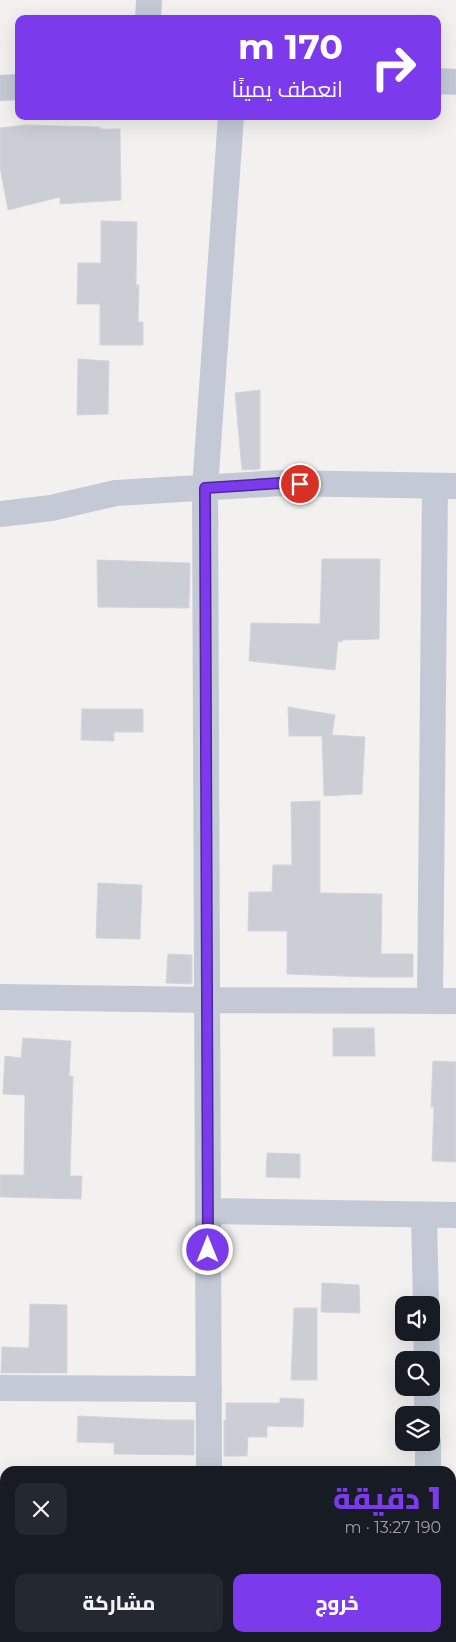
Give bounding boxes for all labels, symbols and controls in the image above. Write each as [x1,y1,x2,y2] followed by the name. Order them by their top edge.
[238,25,343,68] text: 170 m
[361,35,426,100] icon: right
[232,76,343,103] text: انعطف يمينًا
[279,463,321,505] pin
[286,470,314,498] icon: arrive
[181,1223,233,1275] position arrow
[395,1296,440,1451] map controls
[395,1296,440,1341] button: sound
[395,1351,440,1396] button: search
[395,1406,440,1451] button: layers
[333,1480,441,1517] text: 1 دقيقة
[15,1483,67,1535] button: close
[345,1518,441,1537] text: 190 m · 13:27
[15,1574,223,1632] button: مشاركة
[233,1574,441,1632] button: خروج

